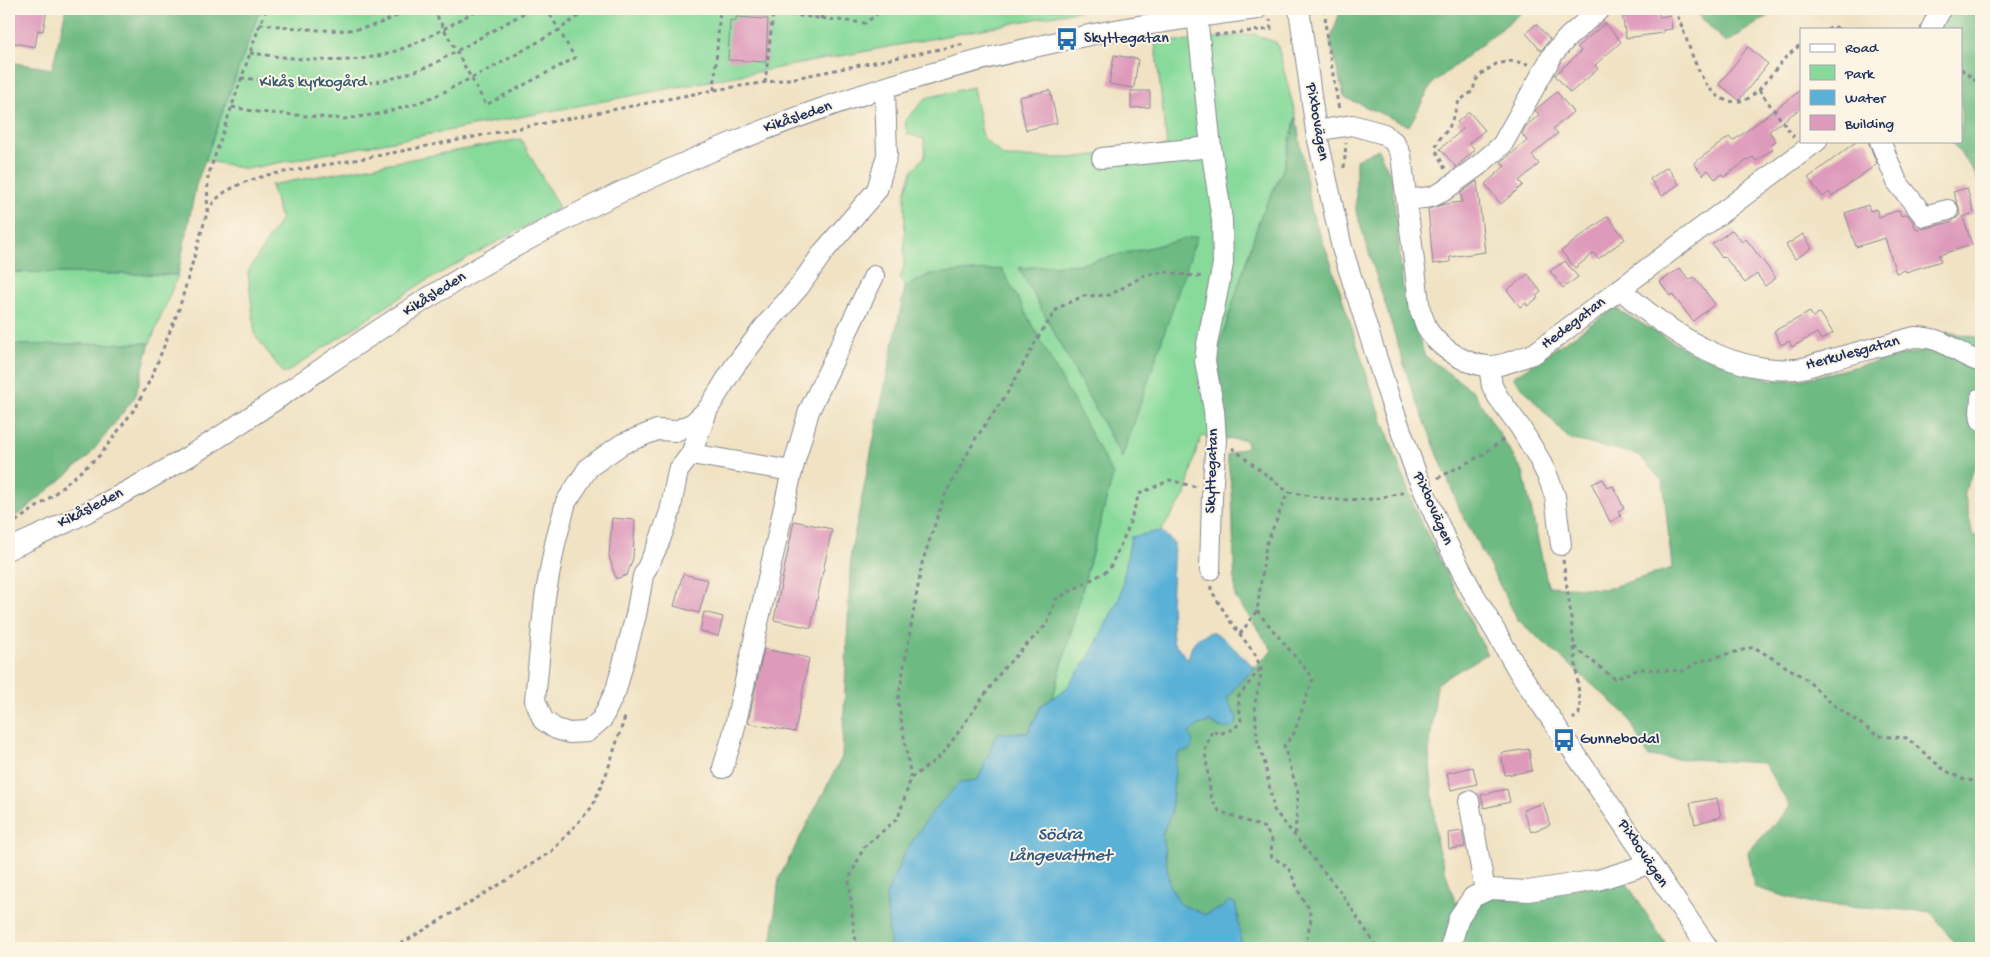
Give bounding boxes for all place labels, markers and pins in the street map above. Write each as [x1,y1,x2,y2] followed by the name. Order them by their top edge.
[1054,26,1080,52] bus stop icon: Skyttegatan
[1084,30,1169,49] place label: Skyttegatan
[1551,727,1577,753] bus stop icon: Gunnebodal
[1580,731,1660,750] place label: Gunnebodal

